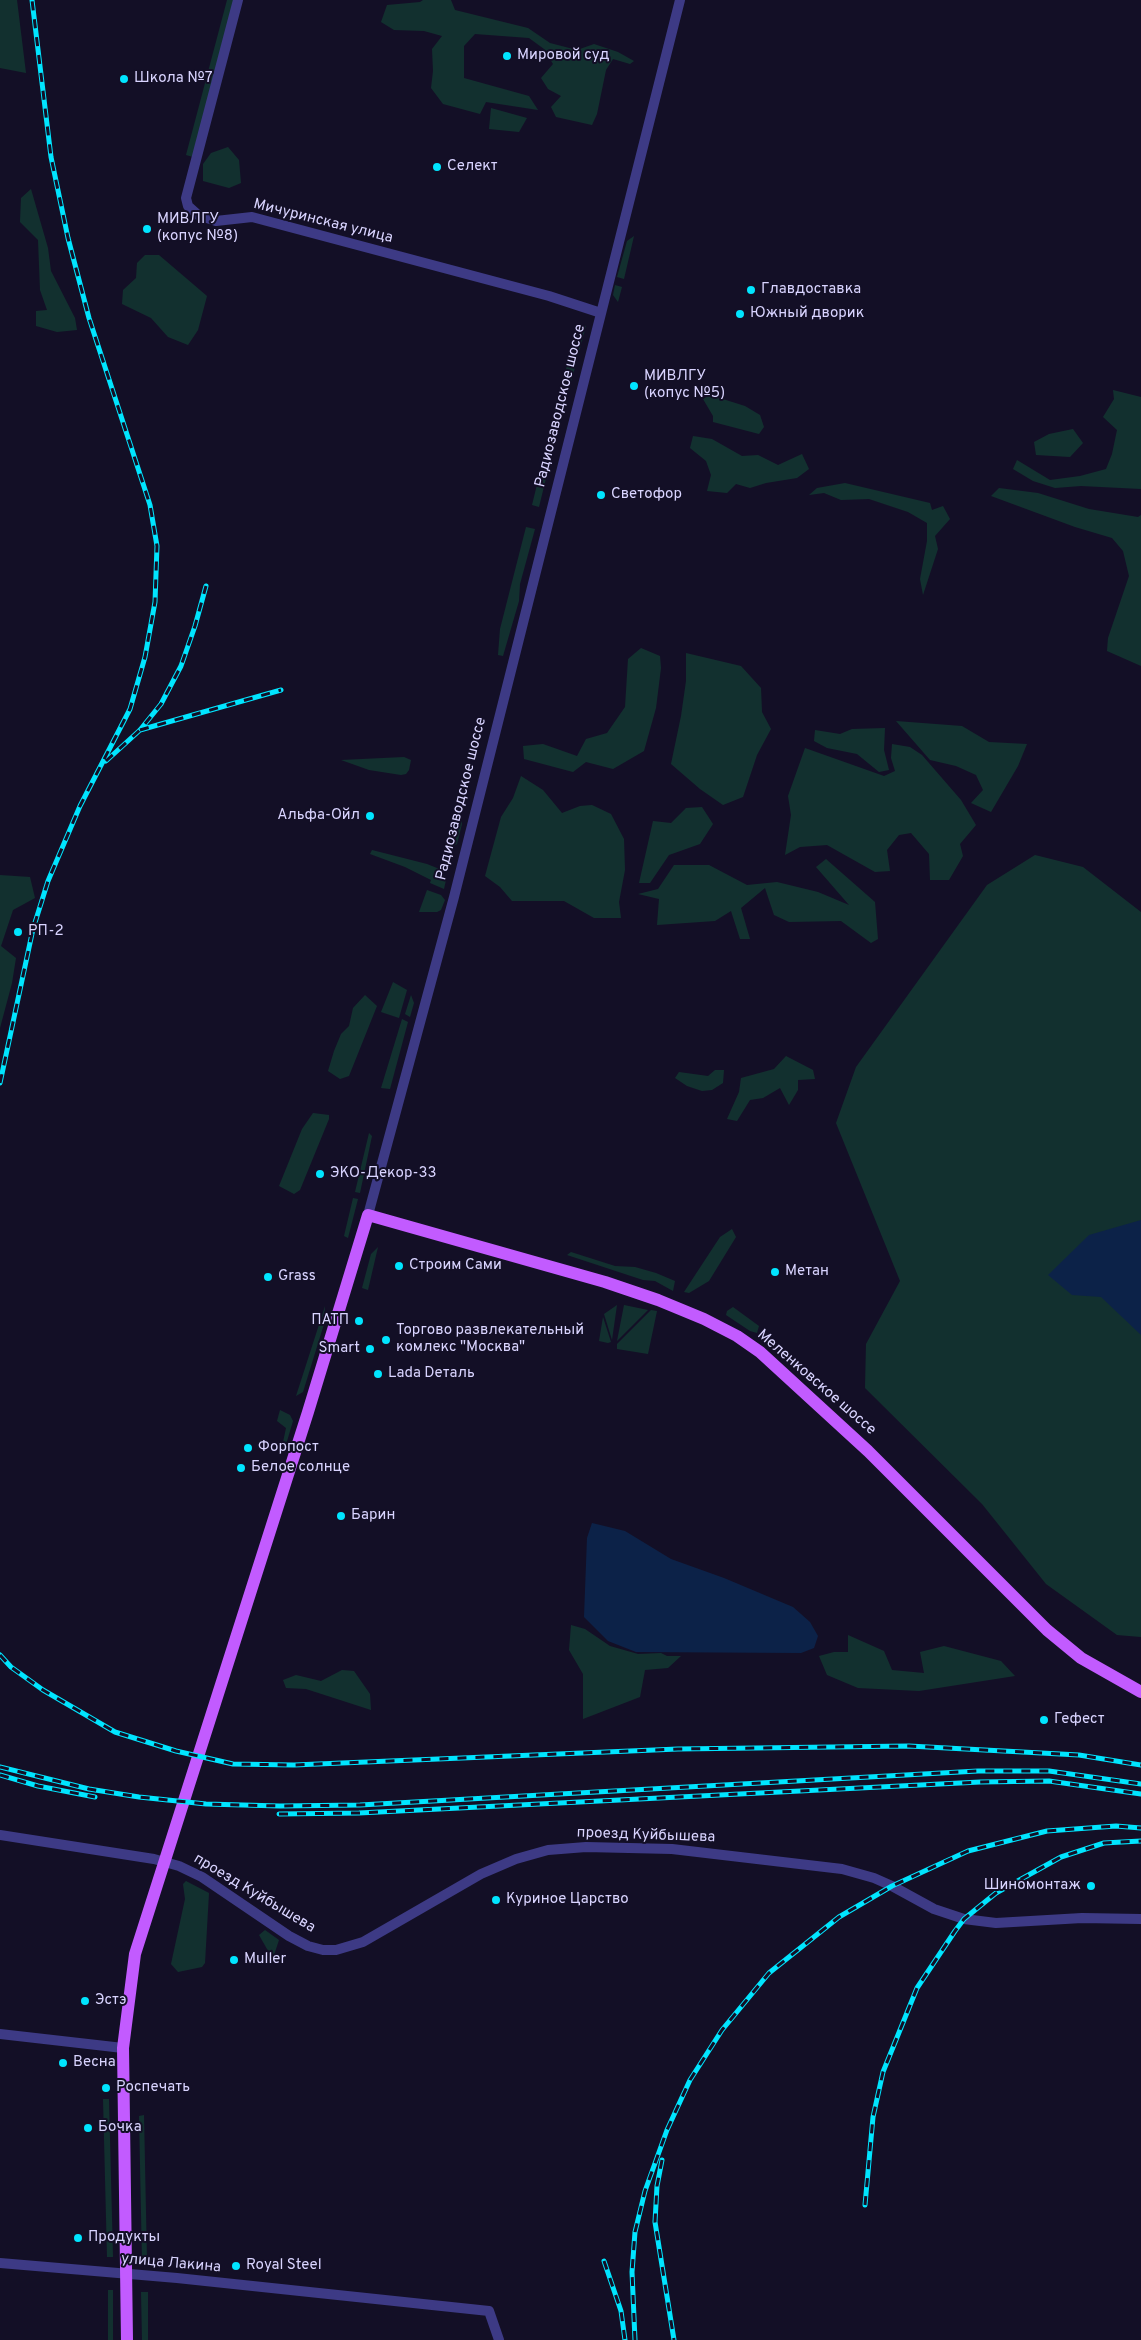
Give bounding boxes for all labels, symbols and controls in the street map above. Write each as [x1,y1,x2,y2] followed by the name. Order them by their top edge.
[517,47,609,65] place label: Мировой суд
[501,50,513,62] marker: Мировой суд
[134,70,213,88] place label: Школа №7
[118,73,130,85] marker: Школа №7
[447,158,498,176] place label: Селект
[431,161,443,173] marker: Селект
[251,196,395,248] street label: Мичуринская улица
[157,211,238,246] place label: МИВЛГУ (копус №8)
[141,223,153,235] marker: МИВЛГУ (копус №8)
[761,281,861,299] place label: Главдоставка
[745,284,757,296] marker: Главдоставка
[750,305,864,323] place label: Южный дворик
[734,308,746,320] marker: Южный дворик
[532,323,590,489] street label: Радиозаводское шоссе
[644,368,725,403] place label: МИВЛГУ (копус №5)
[628,380,640,392] marker: МИВЛГУ (копус №5)
[611,486,682,504] place label: Светофор
[595,489,607,501] marker: Светофор
[433,716,491,882] street label: Радиозаводское шоссе
[277,807,360,825] place label: Альфа-Ойл
[364,810,376,822] marker: Альфа-Ойл
[28,923,64,941] place label: РП-2
[12,926,24,938] marker: РП-2
[330,1165,437,1183] place label: ЭКО-Декор-33
[314,1168,326,1180] marker: ЭКО-Декор-33
[409,1257,502,1275] place label: Строим Сами
[393,1260,405,1272] marker: Строим Сами
[785,1263,829,1281] place label: Метан
[769,1266,781,1278] marker: Метан
[278,1268,316,1286] place label: Grass
[262,1271,274,1283] marker: Grass
[311,1312,349,1330] place label: ПАТП
[353,1315,365,1327] marker: ПАТП
[396,1322,584,1357] place label: Торгово развлекательный комлекс "Москва"
[753,1326,879,1440] street label: Меленковское шоссе
[380,1334,392,1346] marker: Торгово развлекательный комлекс "Москва"
[318,1340,360,1358] place label: Smart
[364,1343,376,1355] marker: Smart
[388,1365,475,1383] place label: Lada Dеталь
[372,1368,384,1380] marker: Lada Dеталь
[258,1439,319,1457] place label: Форпост
[242,1442,254,1454] marker: Форпост
[251,1459,350,1477] place label: Белое солнце
[235,1462,247,1474] marker: Белое солнце
[351,1507,395,1525] place label: Барин
[335,1510,347,1522] marker: Барин
[1054,1711,1105,1729] place label: Гефест
[1038,1714,1050,1726] marker: Гефест
[576,1825,716,1847] street label: проезд Куйбышева
[190,1851,318,1937] street label: проезд Куйбышева
[984,1877,1081,1895] place label: Шиномонтаж
[1085,1880,1097,1892] marker: Шиномонтаж
[506,1891,629,1909] place label: Куриное Царство
[490,1894,502,1906] marker: Куриное Царство
[244,1951,286,1969] place label: Muller
[228,1954,240,1966] marker: Muller
[95,1992,127,2010] place label: Эстэ
[79,1995,91,2007] marker: Эстэ
[73,2054,116,2072] place label: Весна
[57,2057,69,2069] marker: Весна
[116,2079,190,2097] place label: Роспечать
[100,2082,112,2094] marker: Роспечать
[98,2119,142,2137] place label: Бочка
[82,2122,94,2134] marker: Бочка
[88,2229,160,2247] place label: Продукты
[72,2232,84,2244] marker: Продукты
[120,2251,222,2277] street label: улица Лакина
[246,2257,322,2275] place label: Royal Steel
[230,2260,242,2272] marker: Royal Steel

